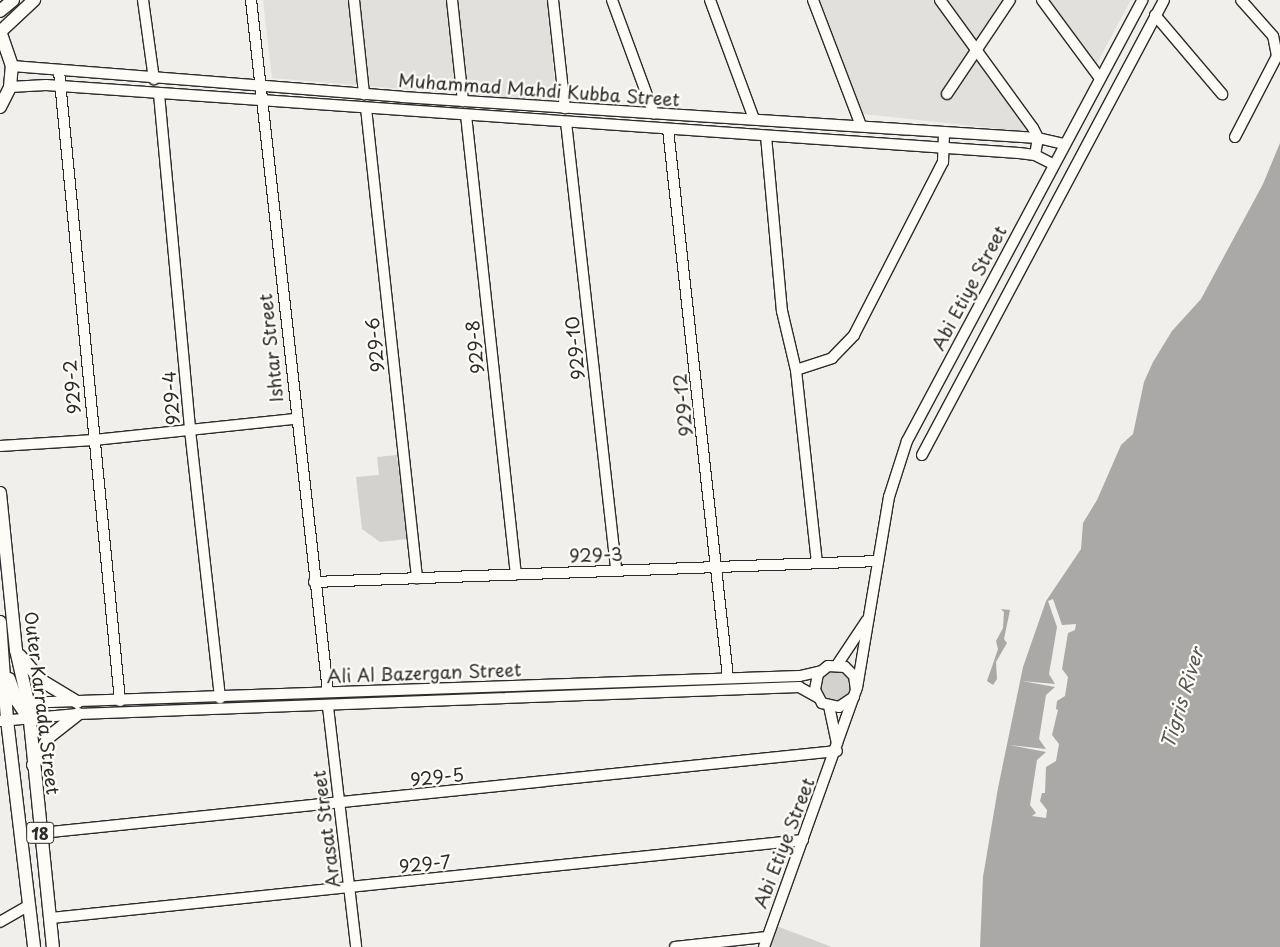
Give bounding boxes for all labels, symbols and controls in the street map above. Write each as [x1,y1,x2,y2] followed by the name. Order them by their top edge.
[397,69,681,111] street label: Muhammad Mahdi Kubba Street
[927,222,1011,354] street label: Abi Etiye Street
[254,292,288,404] street label: Ishtar Street
[561,315,589,381] street label: 929-10
[361,317,389,373] street label: 929-6
[461,319,489,375] street label: 929-8
[59,359,85,415] street label: 929-2
[158,370,184,426] street label: 929-4
[669,372,697,438] street label: 929-12
[569,543,623,567] street label: 929-3
[20,610,64,796] street label: Outer Karrada Street
[1156,645,1208,751] water label: Tigris River
[325,659,523,687] street label: Ali Al Bazergan Street
[409,763,465,791] street label: 929-5
[308,768,344,890] street label: Arasat Street
[749,775,819,911] street label: Abi Etiye Street
[25,820,55,846] road number: 18
[398,851,452,877] street label: 929-7

